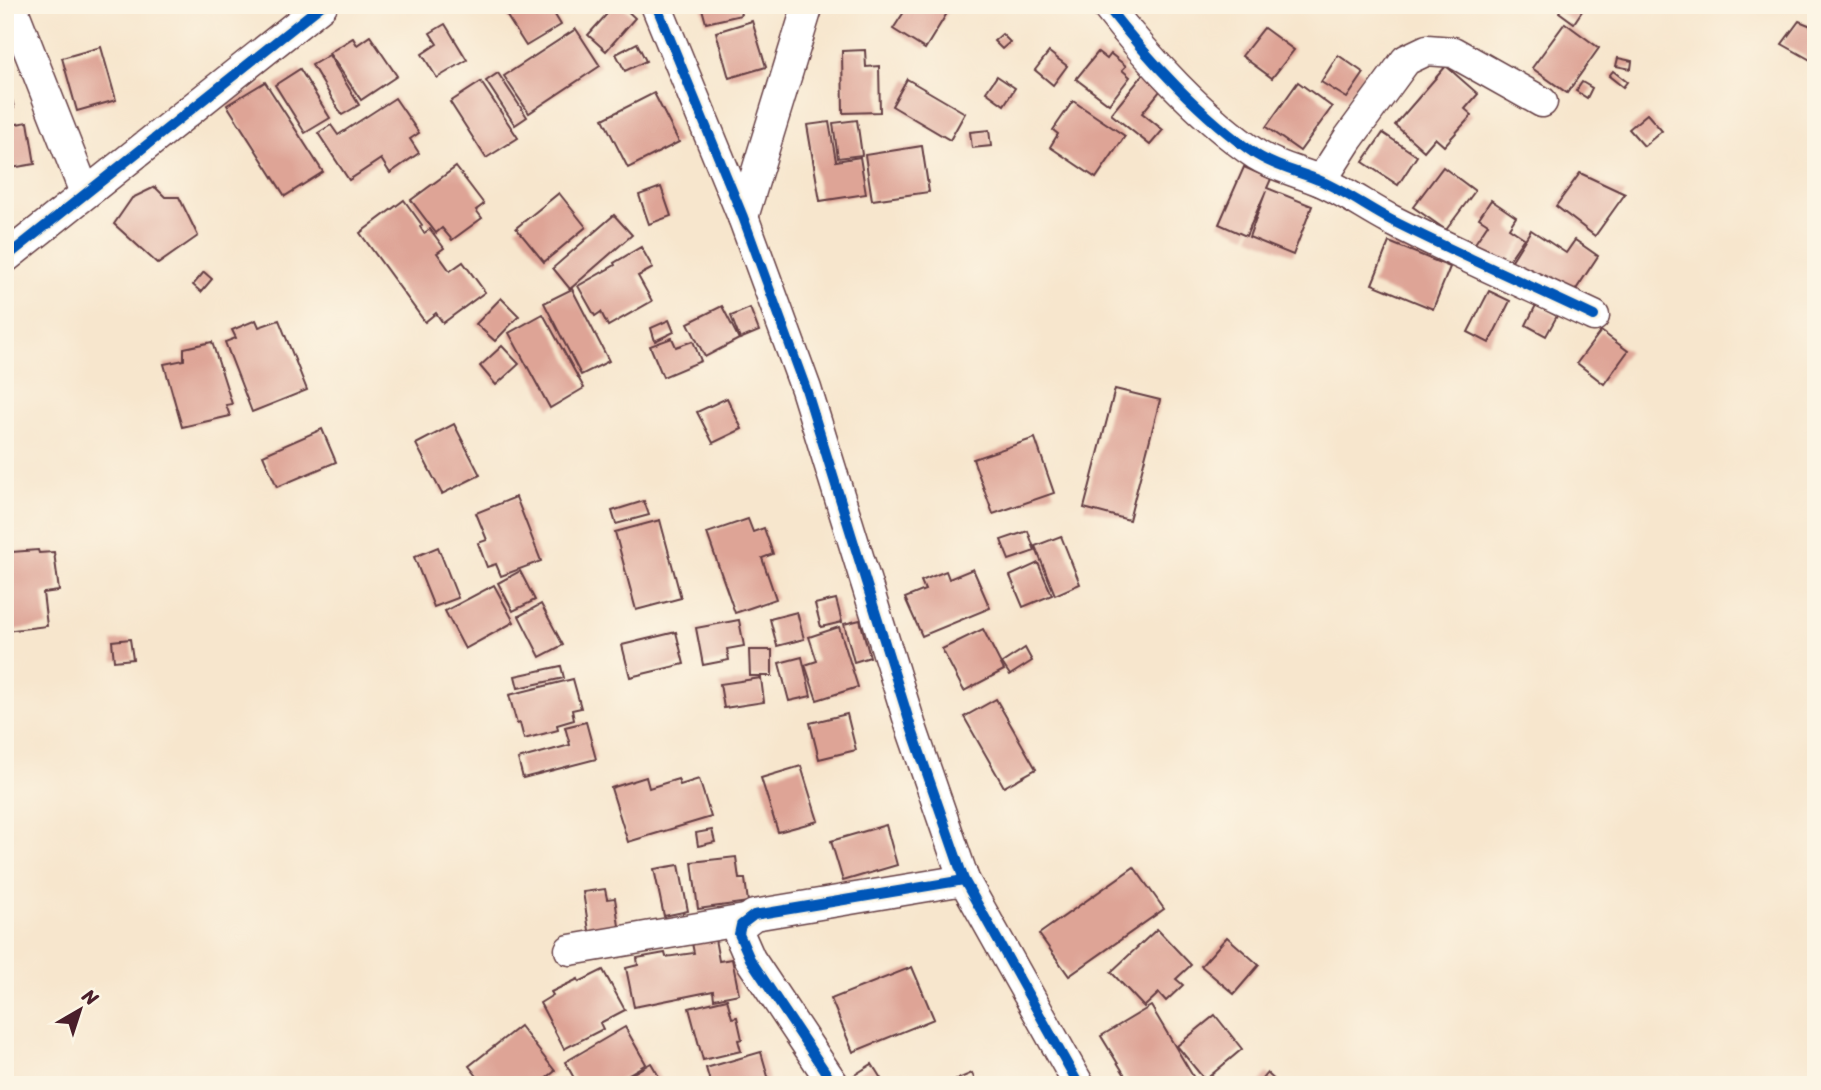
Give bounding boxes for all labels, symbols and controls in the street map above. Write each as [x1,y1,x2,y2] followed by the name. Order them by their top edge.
[46,974,116,1044] north arrow
[74,980,107,1015] text: N

